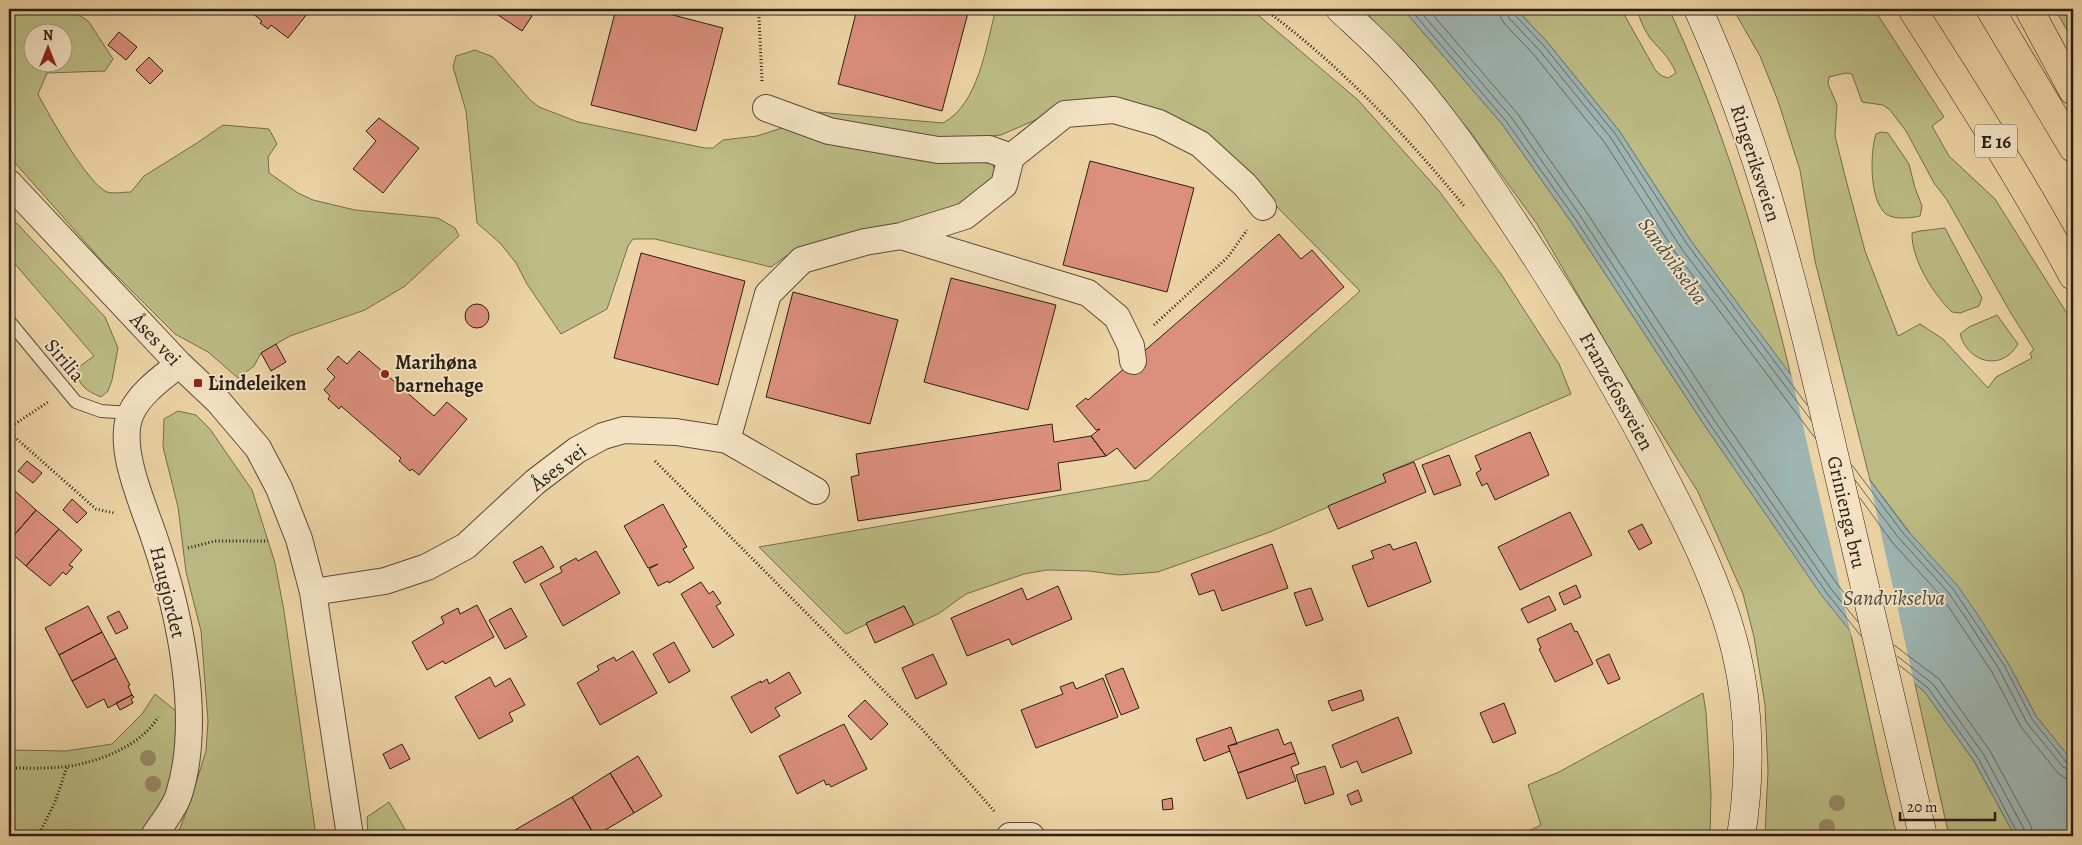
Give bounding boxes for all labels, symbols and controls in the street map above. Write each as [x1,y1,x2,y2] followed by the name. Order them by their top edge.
[22,22,72,72] north arrow
[43,26,53,45] text: N
[1724,101,1787,225] street label: Ringeriksveien
[1975,124,2017,158] road number: E 16
[1632,212,1714,311] water label: Sandvikselva
[123,306,187,372] street label: Åses vei
[1573,327,1660,455] street label: Franzefossveien
[38,333,91,388] street label: Sirilia
[394,349,483,399] place label: Marihøna barnehage
[379,368,391,380] marker: Marihøna barnehage
[208,370,306,397] place label: Lindeleiken
[192,377,204,389] marker: Lindeleiken
[524,437,592,498] street label: Åses vei
[1820,453,1873,571] street label: Grinienga bru
[143,543,192,641] street label: Haugjordet
[1843,584,1945,612] water label: Sandvikselva
[1900,790,1994,822] scale bar
[1907,797,1938,817] text: 20 m

